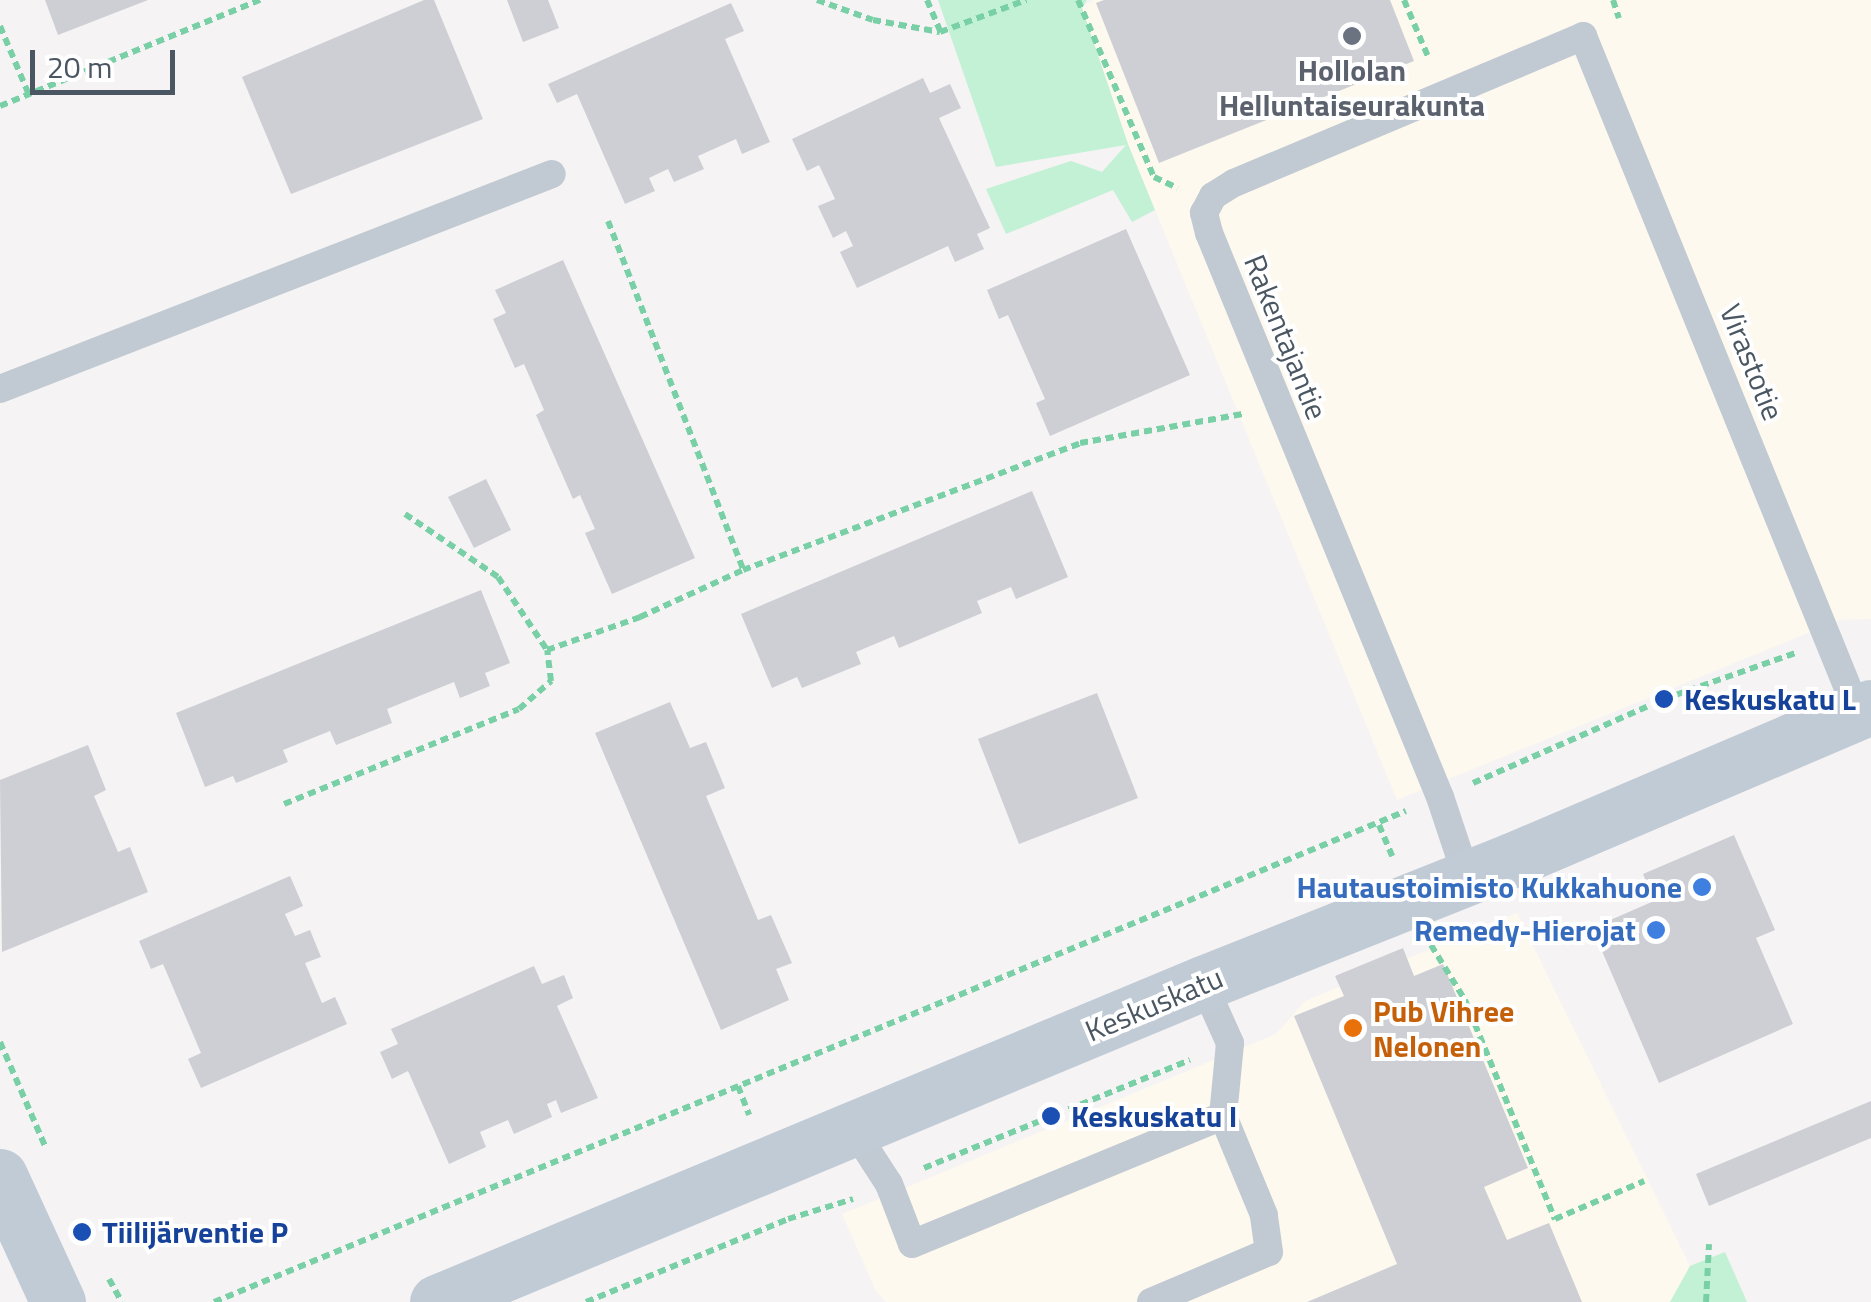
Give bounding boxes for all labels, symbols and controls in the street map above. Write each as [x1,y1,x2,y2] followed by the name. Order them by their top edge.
[1341,25,1363,47] marker: Hollolan Helluntaiseurakunta
[35,30,180,92] scale bar
[47,44,112,90] text: 20 m
[1219,52,1485,122] place label: Hollolan Helluntaiseurakunta
[1237,250,1335,424] street label: Rakentajantie
[1712,299,1792,425] street label: Virastotie
[1684,681,1856,717] place label: Keskuskatu L
[1653,688,1675,710] marker: Keskuskatu L
[1296,869,1682,905] place label: Hautaustoimisto Kukkahuone
[1691,876,1713,898] marker: Hautaustoimisto Kukkahuone
[1414,912,1636,948] place label: Remedy-Hierojat
[1645,919,1667,941] marker: Remedy-Hierojat
[1080,959,1228,1049] street label: Keskuskatu
[1373,993,1514,1064] place label: Pub Vihree Nelonen
[1342,1017,1364,1039] marker: Pub Vihree Nelonen
[1071,1098,1237,1134] place label: Keskuskatu I
[1040,1105,1062,1127] marker: Keskuskatu I
[102,1214,288,1250] place label: Tiilijärventie P
[71,1221,93,1243] marker: Tiilijärventie P

